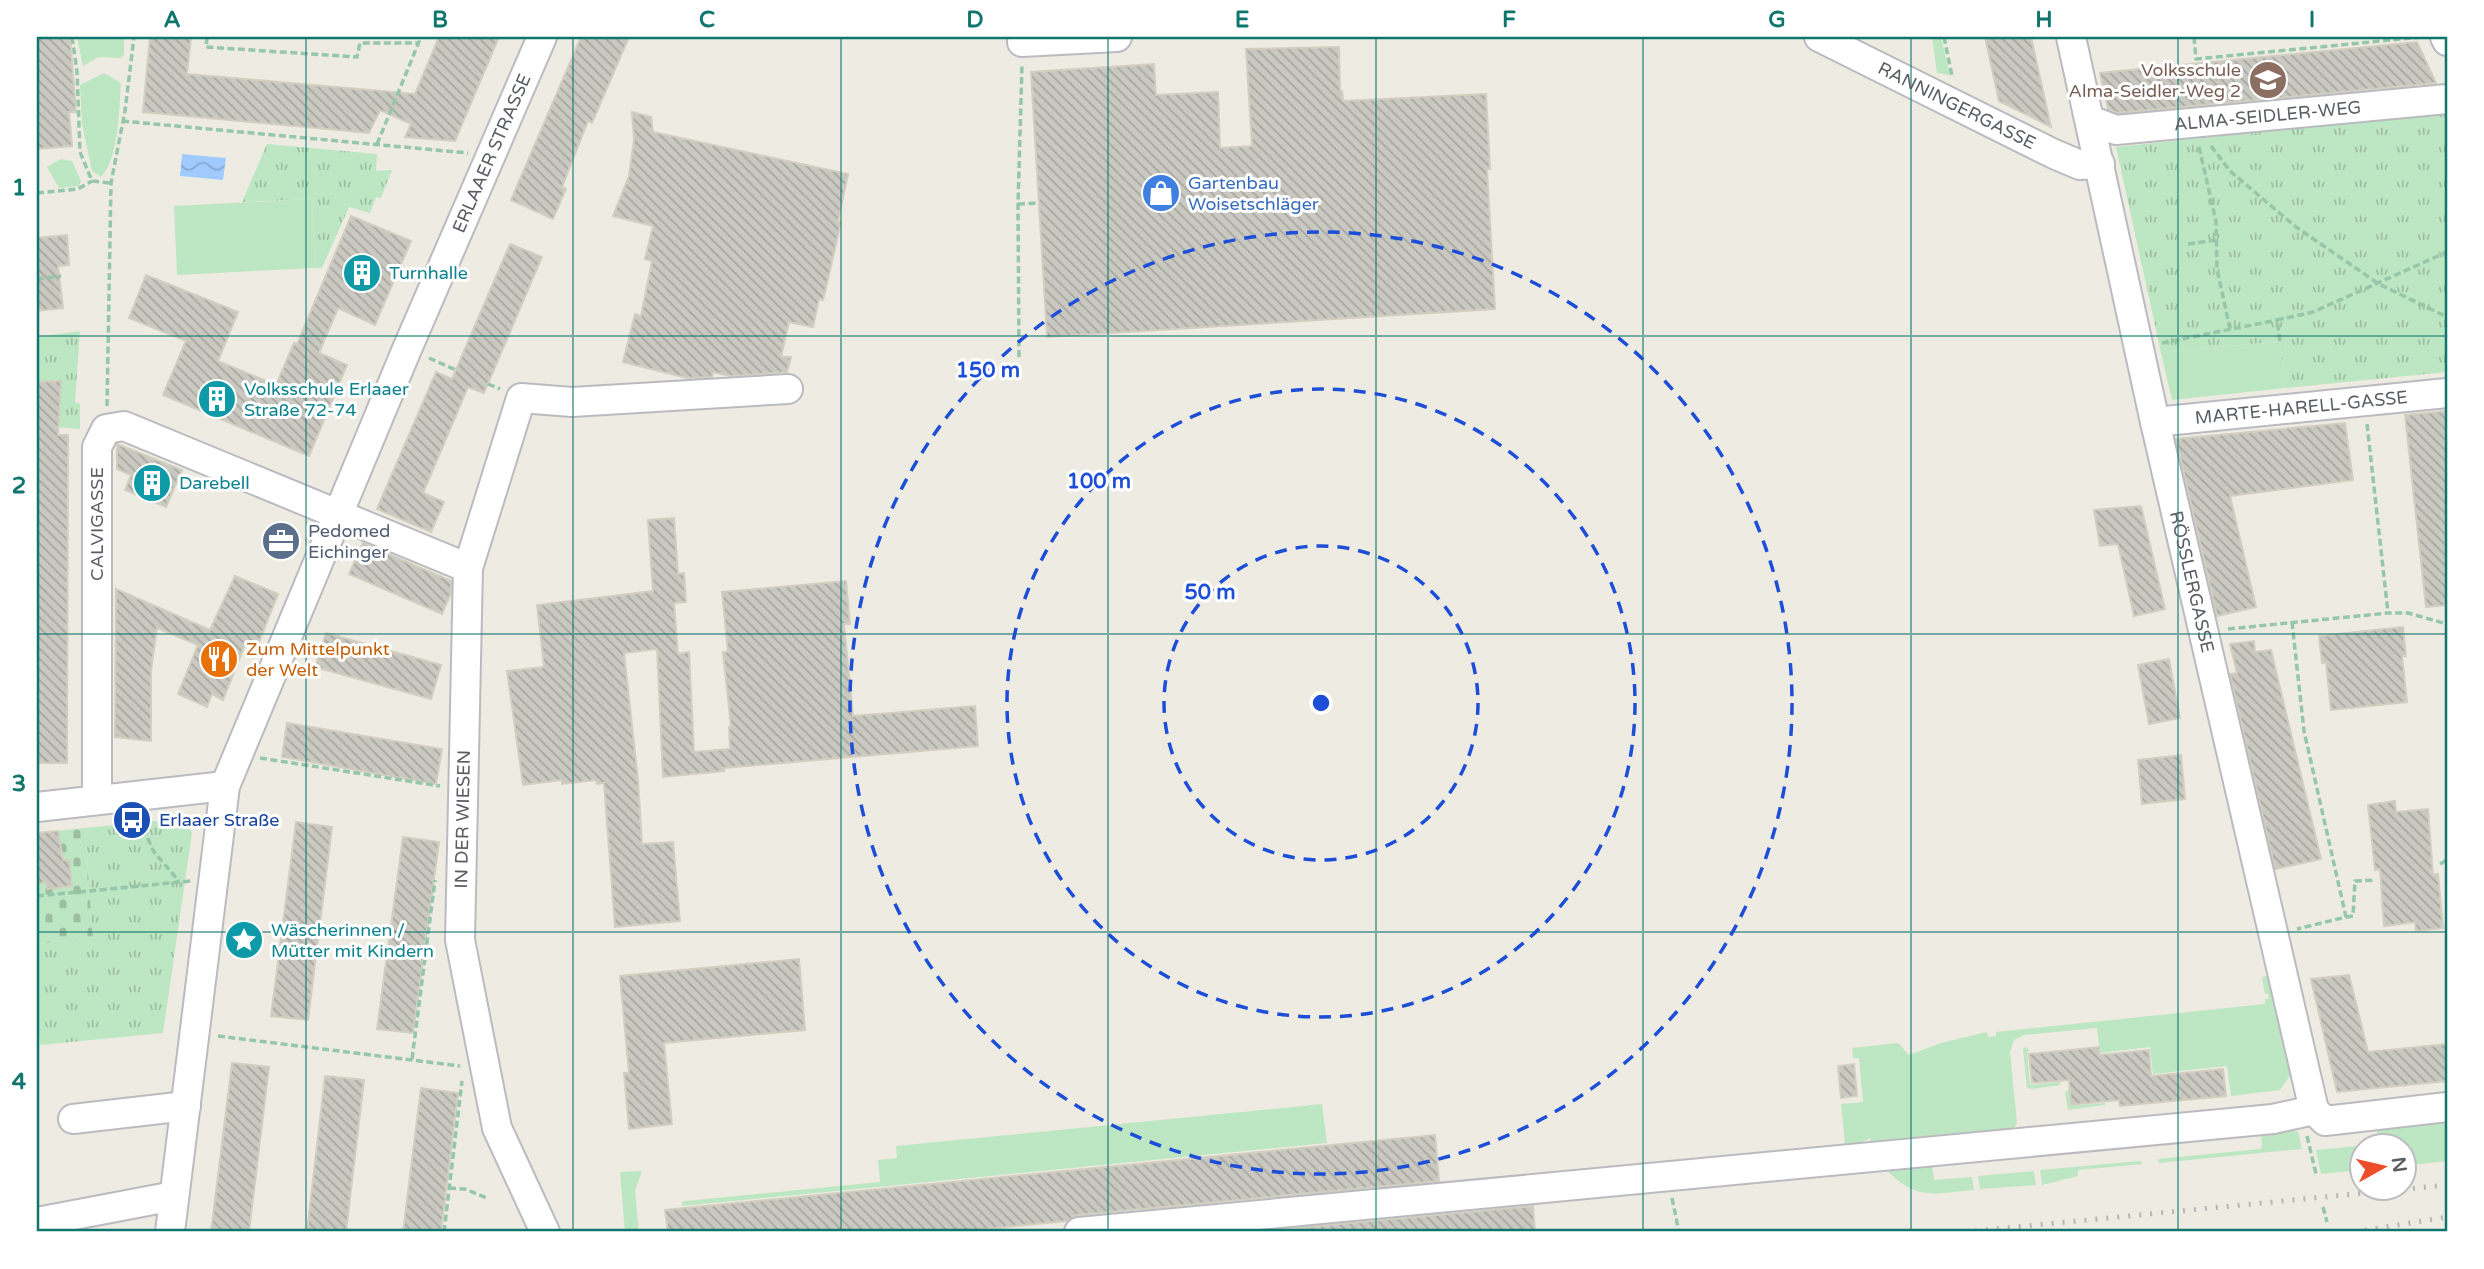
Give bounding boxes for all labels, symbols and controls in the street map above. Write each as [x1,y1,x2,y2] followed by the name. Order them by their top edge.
[163,6,181,34] text: A
[432,6,448,34] text: B
[699,6,715,34] text: C
[966,6,984,34] text: D
[1235,6,1249,34] text: E
[1502,6,1516,34] text: F
[1768,6,1786,34] text: G
[2035,6,2053,34] text: H
[2309,6,2315,34] text: I
[1874,57,2039,154] street label: RANNINGERGASSE
[2069,59,2241,102] place label: Volksschule Alma-Seidler-Weg 2
[2247,59,2289,101] school or university icon: Volksschule Alma-Seidler-Weg 2
[448,70,536,236] street label: ERLAAER STRASSE
[2173,96,2362,136] street label: ALMA-SEIDLER-WEG
[1140,172,1182,214] shop icon: Gartenbau Woisetschläger
[1188,172,1319,215] place label: Gartenbau Woisetschläger
[12,174,26,202] text: 1
[341,252,383,294] building icon: Turnhalle
[389,262,468,284] place label: Turnhalle
[956,358,1020,383] text: 150 m
[196,378,238,420] building icon: Volksschule Erlaaer Straße 72-74
[244,378,409,421] place label: Volksschule Erlaaer Straße 72-74
[2194,386,2409,429] street label: MARTE-HARELL-GASSE
[131,462,173,504] building icon: Darebell
[86,467,108,581] street label: CALVIGASSE
[1067,469,1131,494] text: 100 m
[12,472,26,500] text: 2
[179,472,250,494] place label: Darebell
[2165,509,2219,655] street label: RÖSSLERGASSE
[260,520,302,562] office icon: Pedomed Eichinger
[308,520,390,563] place label: Pedomed Eichinger
[1184,580,1236,605] text: 50 m
[198,638,240,680] restaurant icon: Zum Mittelpunkt der Welt
[246,638,390,681] place label: Zum Mittelpunkt der Welt
[1309,691,1333,715] centre of rings
[450,750,475,889] street label: IN DER WIESEN
[12,770,26,798] text: 3
[111,799,153,841] bus stop icon: Erlaaer Straße
[159,809,279,831] place label: Erlaaer Straße
[223,919,265,961] place icon: Wäscherinnen / Mütter mit Kindern
[271,919,434,962] place label: Wäscherinnen / Mütter mit Kindern
[12,1068,27,1096] text: 4
[2348,1132,2418,1202] north arrow
[2387,1156,2411,1174] text: N

